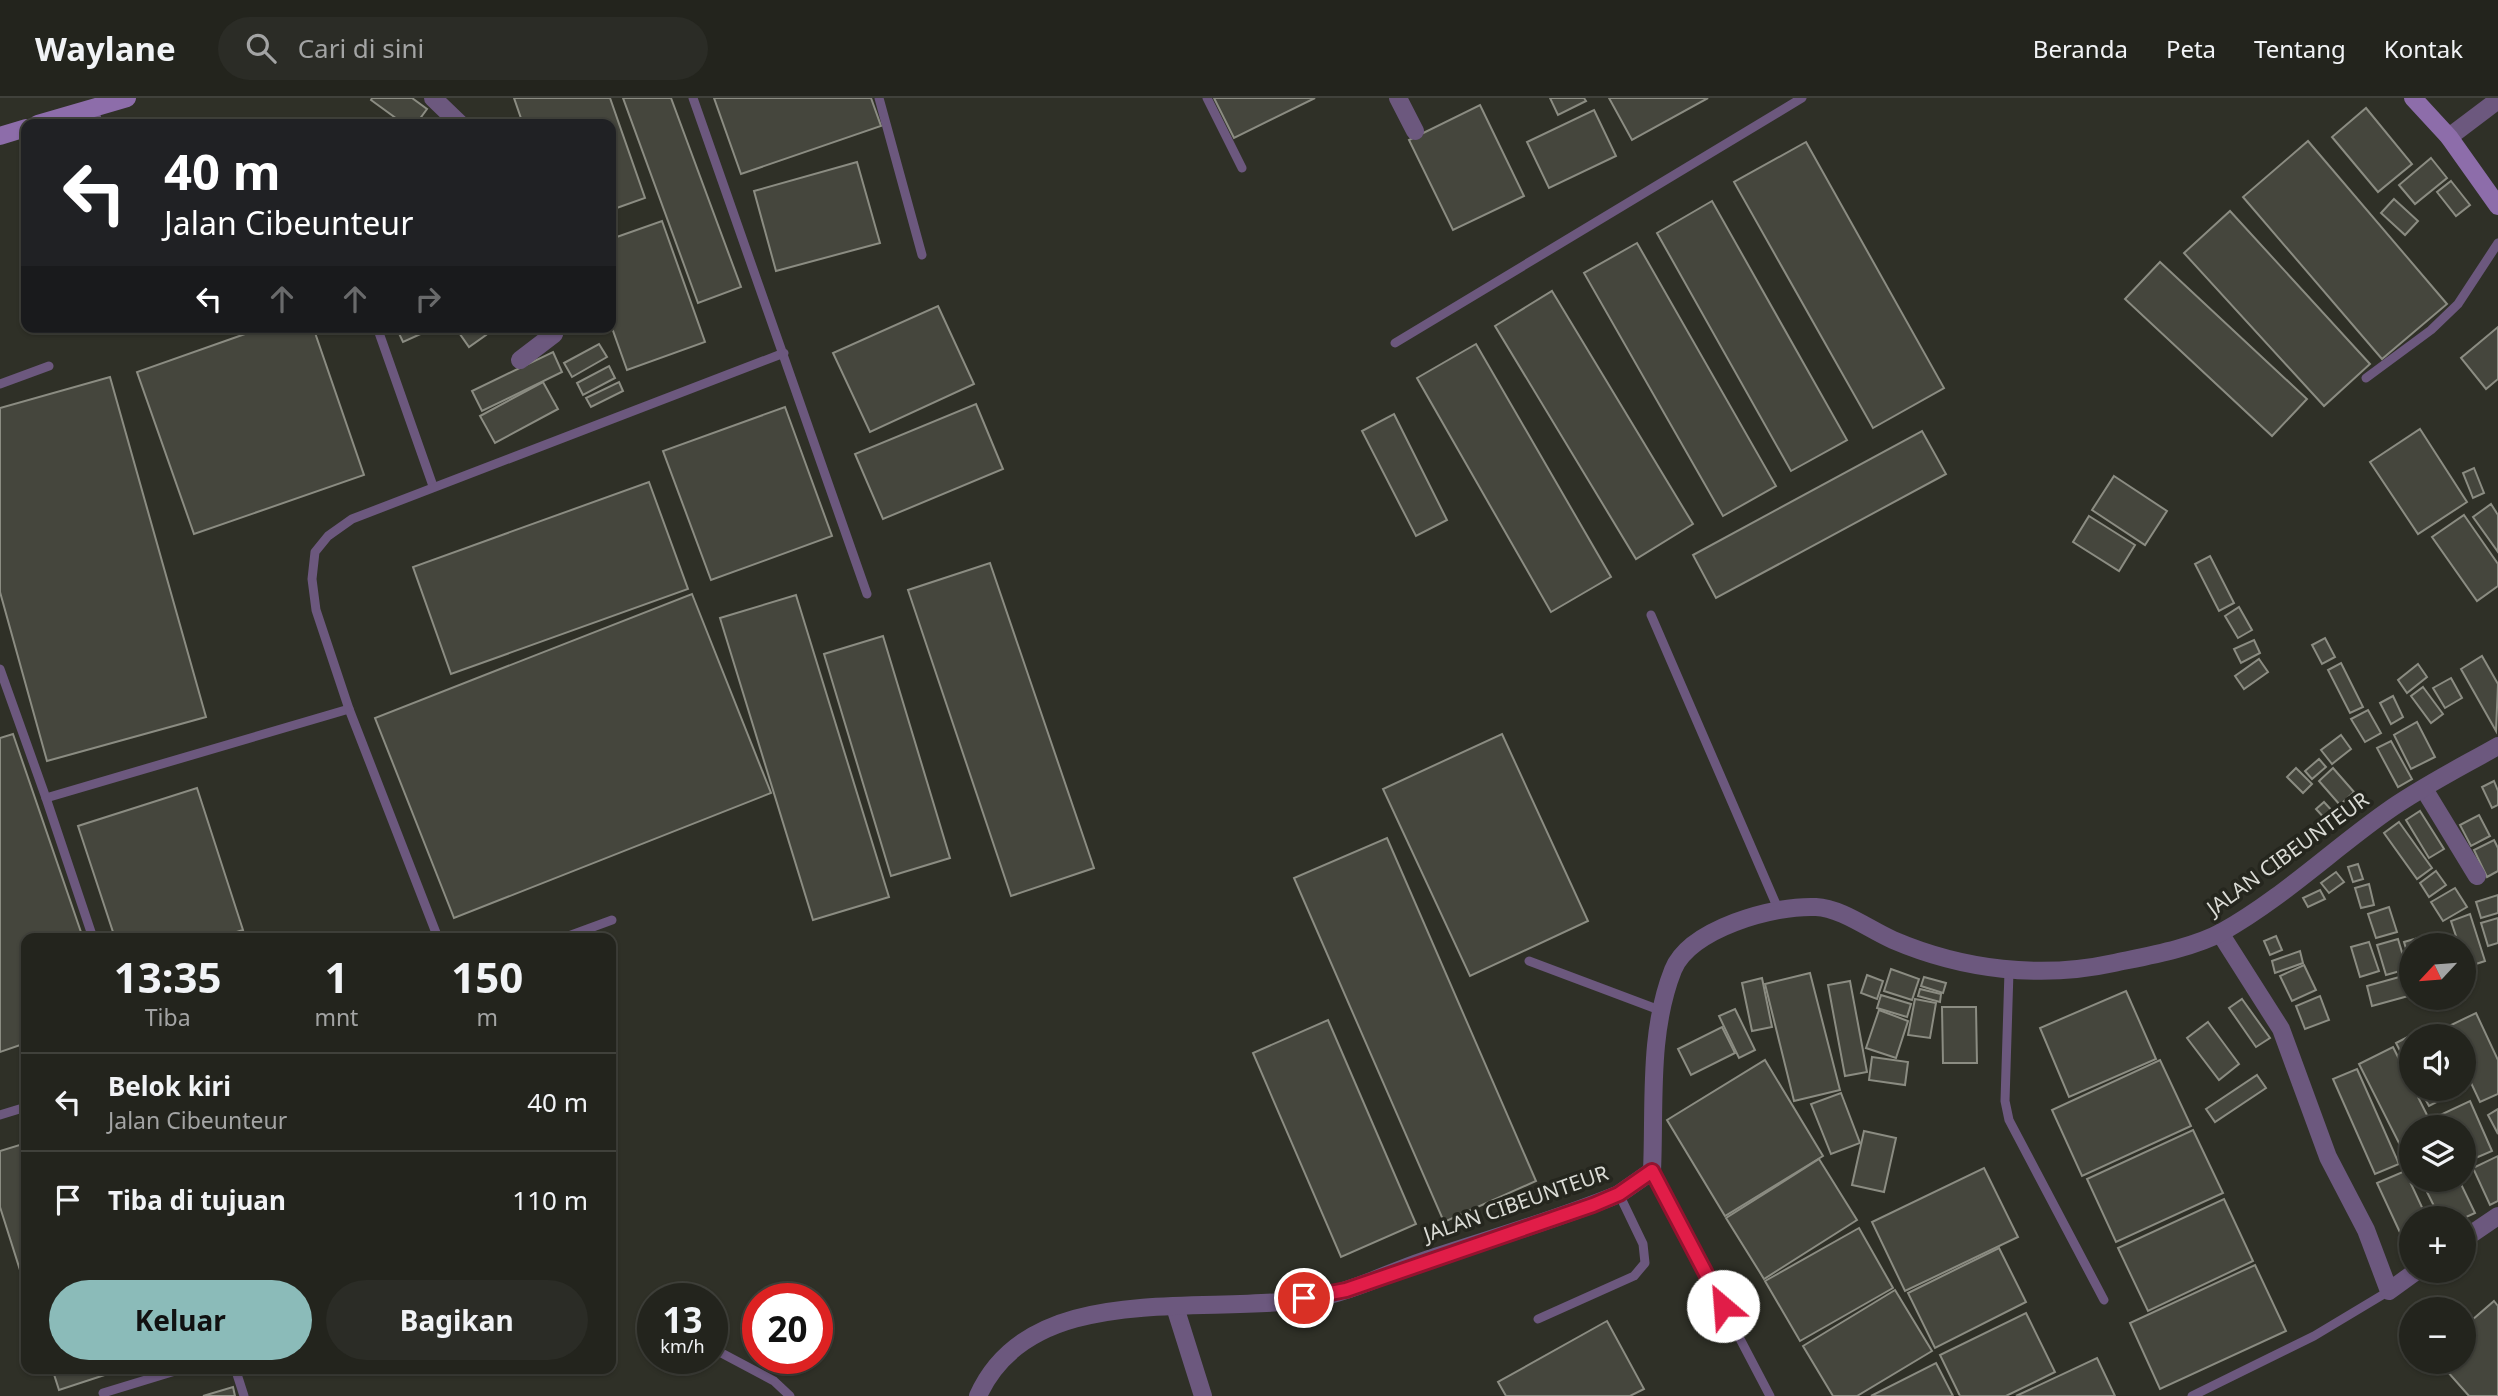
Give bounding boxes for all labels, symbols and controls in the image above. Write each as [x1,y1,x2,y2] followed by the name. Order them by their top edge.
[218,17,708,80] search box
[35,26,176,71] text: Waylane
[242,29,280,67] icon: search
[298,30,424,66] text: Cari di sini
[2033,32,2128,65] text: Beranda
[2166,32,2216,65] text: Peta
[2254,32,2346,65] text: Tentang
[2384,32,2463,65] text: Kontak
[164,138,281,204] text: 40 m
[49,147,140,238] icon: left
[164,201,413,244] text: Jalan Cibeunteur
[190,280,228,318] icon: left
[263,280,301,318] icon: ahead
[336,280,374,318] icon: ahead
[409,280,447,318] icon: right
[2199,785,2374,923] street label: JALAN CIBEUNTEUR
[2399,933,2476,1010] north arrow
[2399,933,2476,1374] map controls
[114,948,222,1005] text: 13:35
[324,948,348,1005] text: 1
[451,948,523,1005] text: 150
[145,1001,191,1033] text: Tiba
[314,1001,358,1033] text: mnt
[476,1001,498,1033] text: m
[2399,1024,2476,1101] button: sound
[108,1068,231,1104] text: Belok kiri
[49,1083,87,1121] icon: left
[527,1084,588,1120] text: 40 m
[108,1104,287,1136] text: Jalan Cibeunteur
[2399,1115,2476,1192] button: layers
[1418,1158,1612,1248] street label: JALAN CIBEUNTEUR
[49,1181,87,1219] icon: arrive
[108,1182,286,1218] text: Tiba di tujuan
[512,1182,588,1218] text: 110 m
[2399,1206,2476,1283] button: +
[1274,1268,1334,1328] pin
[1686,1269,1760,1343] position arrow
[1285,1279,1323,1317] icon: arrive
[49,1280,312,1360] button: Keluar
[326,1280,588,1360] button: Bagikan
[742,1283,833,1374] speed limit sign: 20
[662,1296,703,1343] text: 13
[2399,1297,2476,1374] button: −
[660,1334,705,1358] text: km/h

